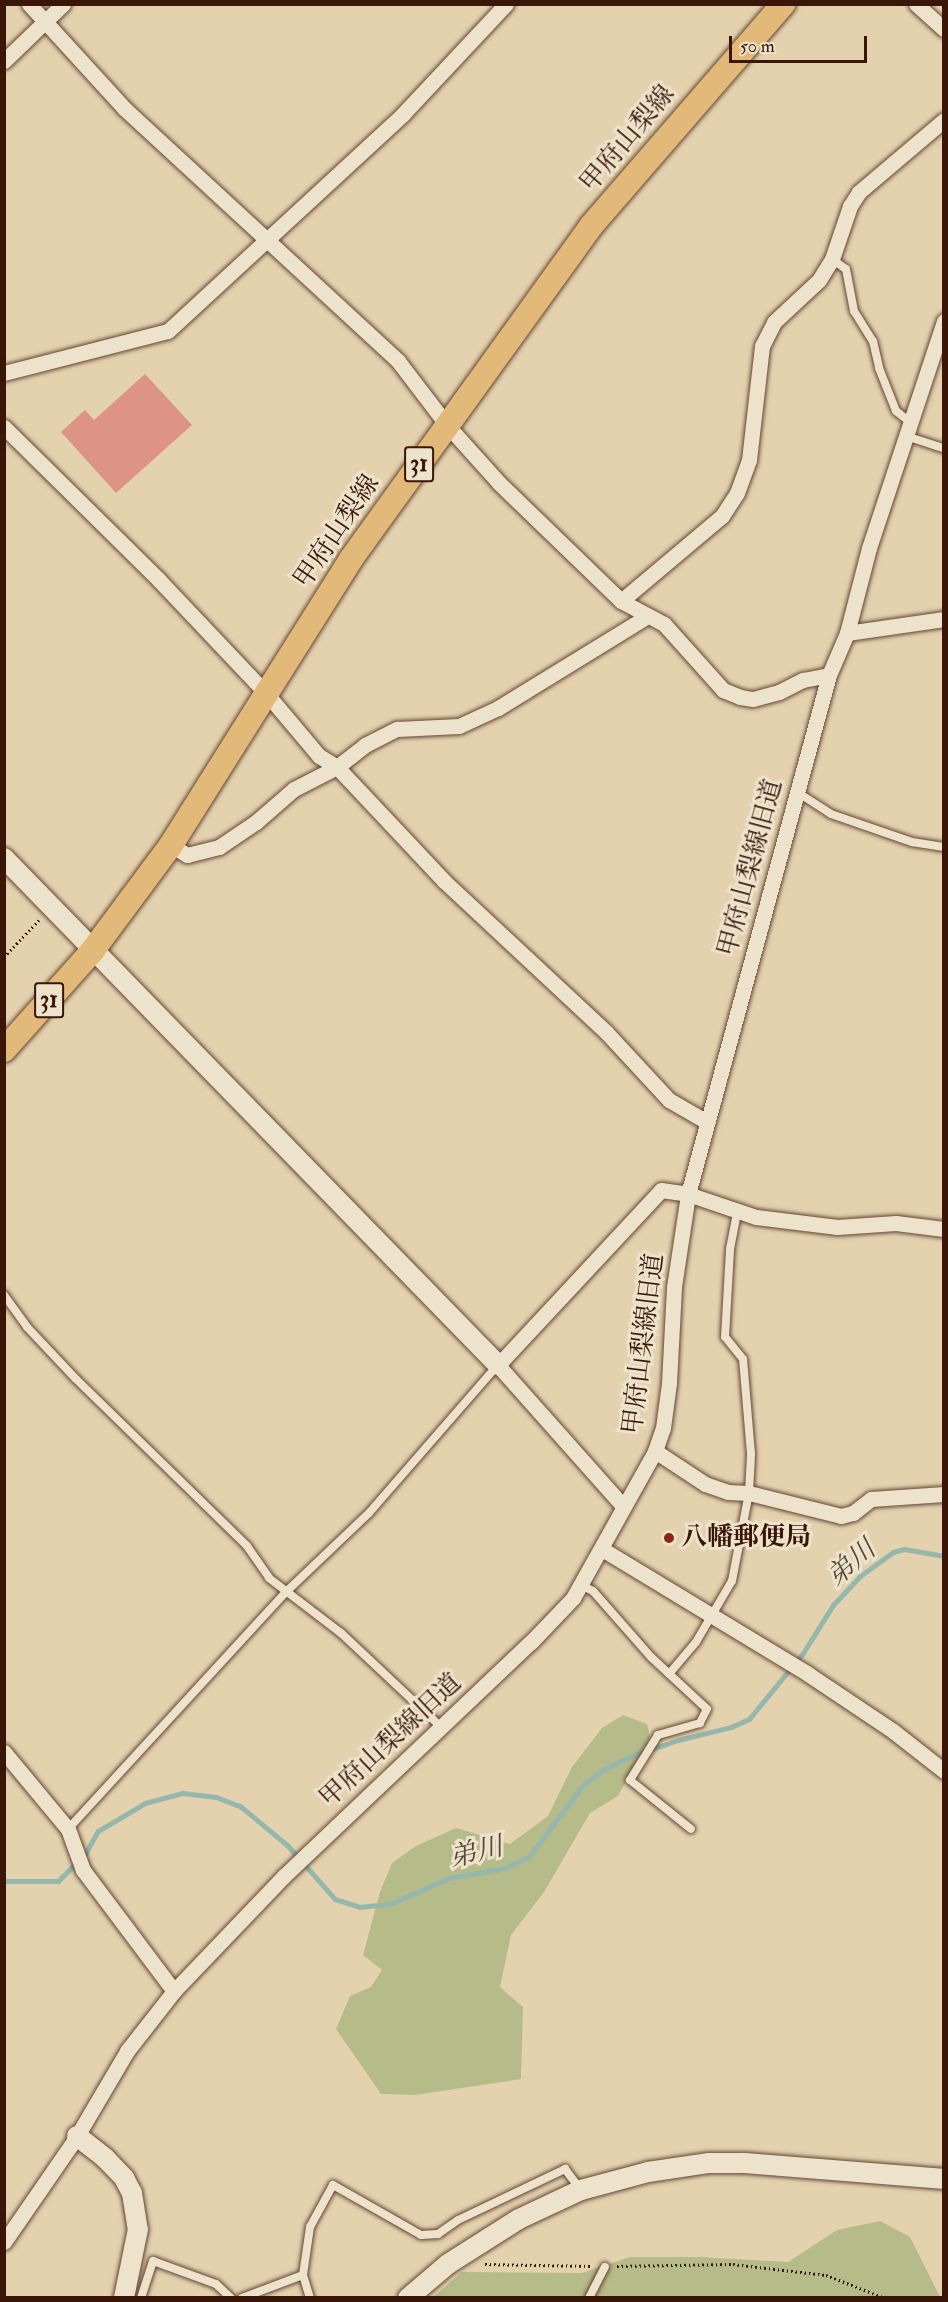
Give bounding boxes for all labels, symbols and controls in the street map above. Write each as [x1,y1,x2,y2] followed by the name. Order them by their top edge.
[732,24,870,62] scale bar
[740,35,775,58] text: 50 m
[574,79,682,199] street label: 甲府山梨線
[404,443,434,485] road number: 31
[288,469,386,595] street label: 甲府山梨線
[712,776,790,960] street label: 甲府山梨線旧道
[34,979,64,1021] road number: 31
[617,1252,671,1436] street label: 甲府山梨線旧道
[681,1522,811,1554] place label: 八幡郵便局
[662,1531,676,1545] marker: 八幡郵便局
[820,1533,882,1593] water label: 弟川
[314,1668,468,1814] street label: 甲府山梨線旧道
[446,1830,506,1874] water label: 弟川

